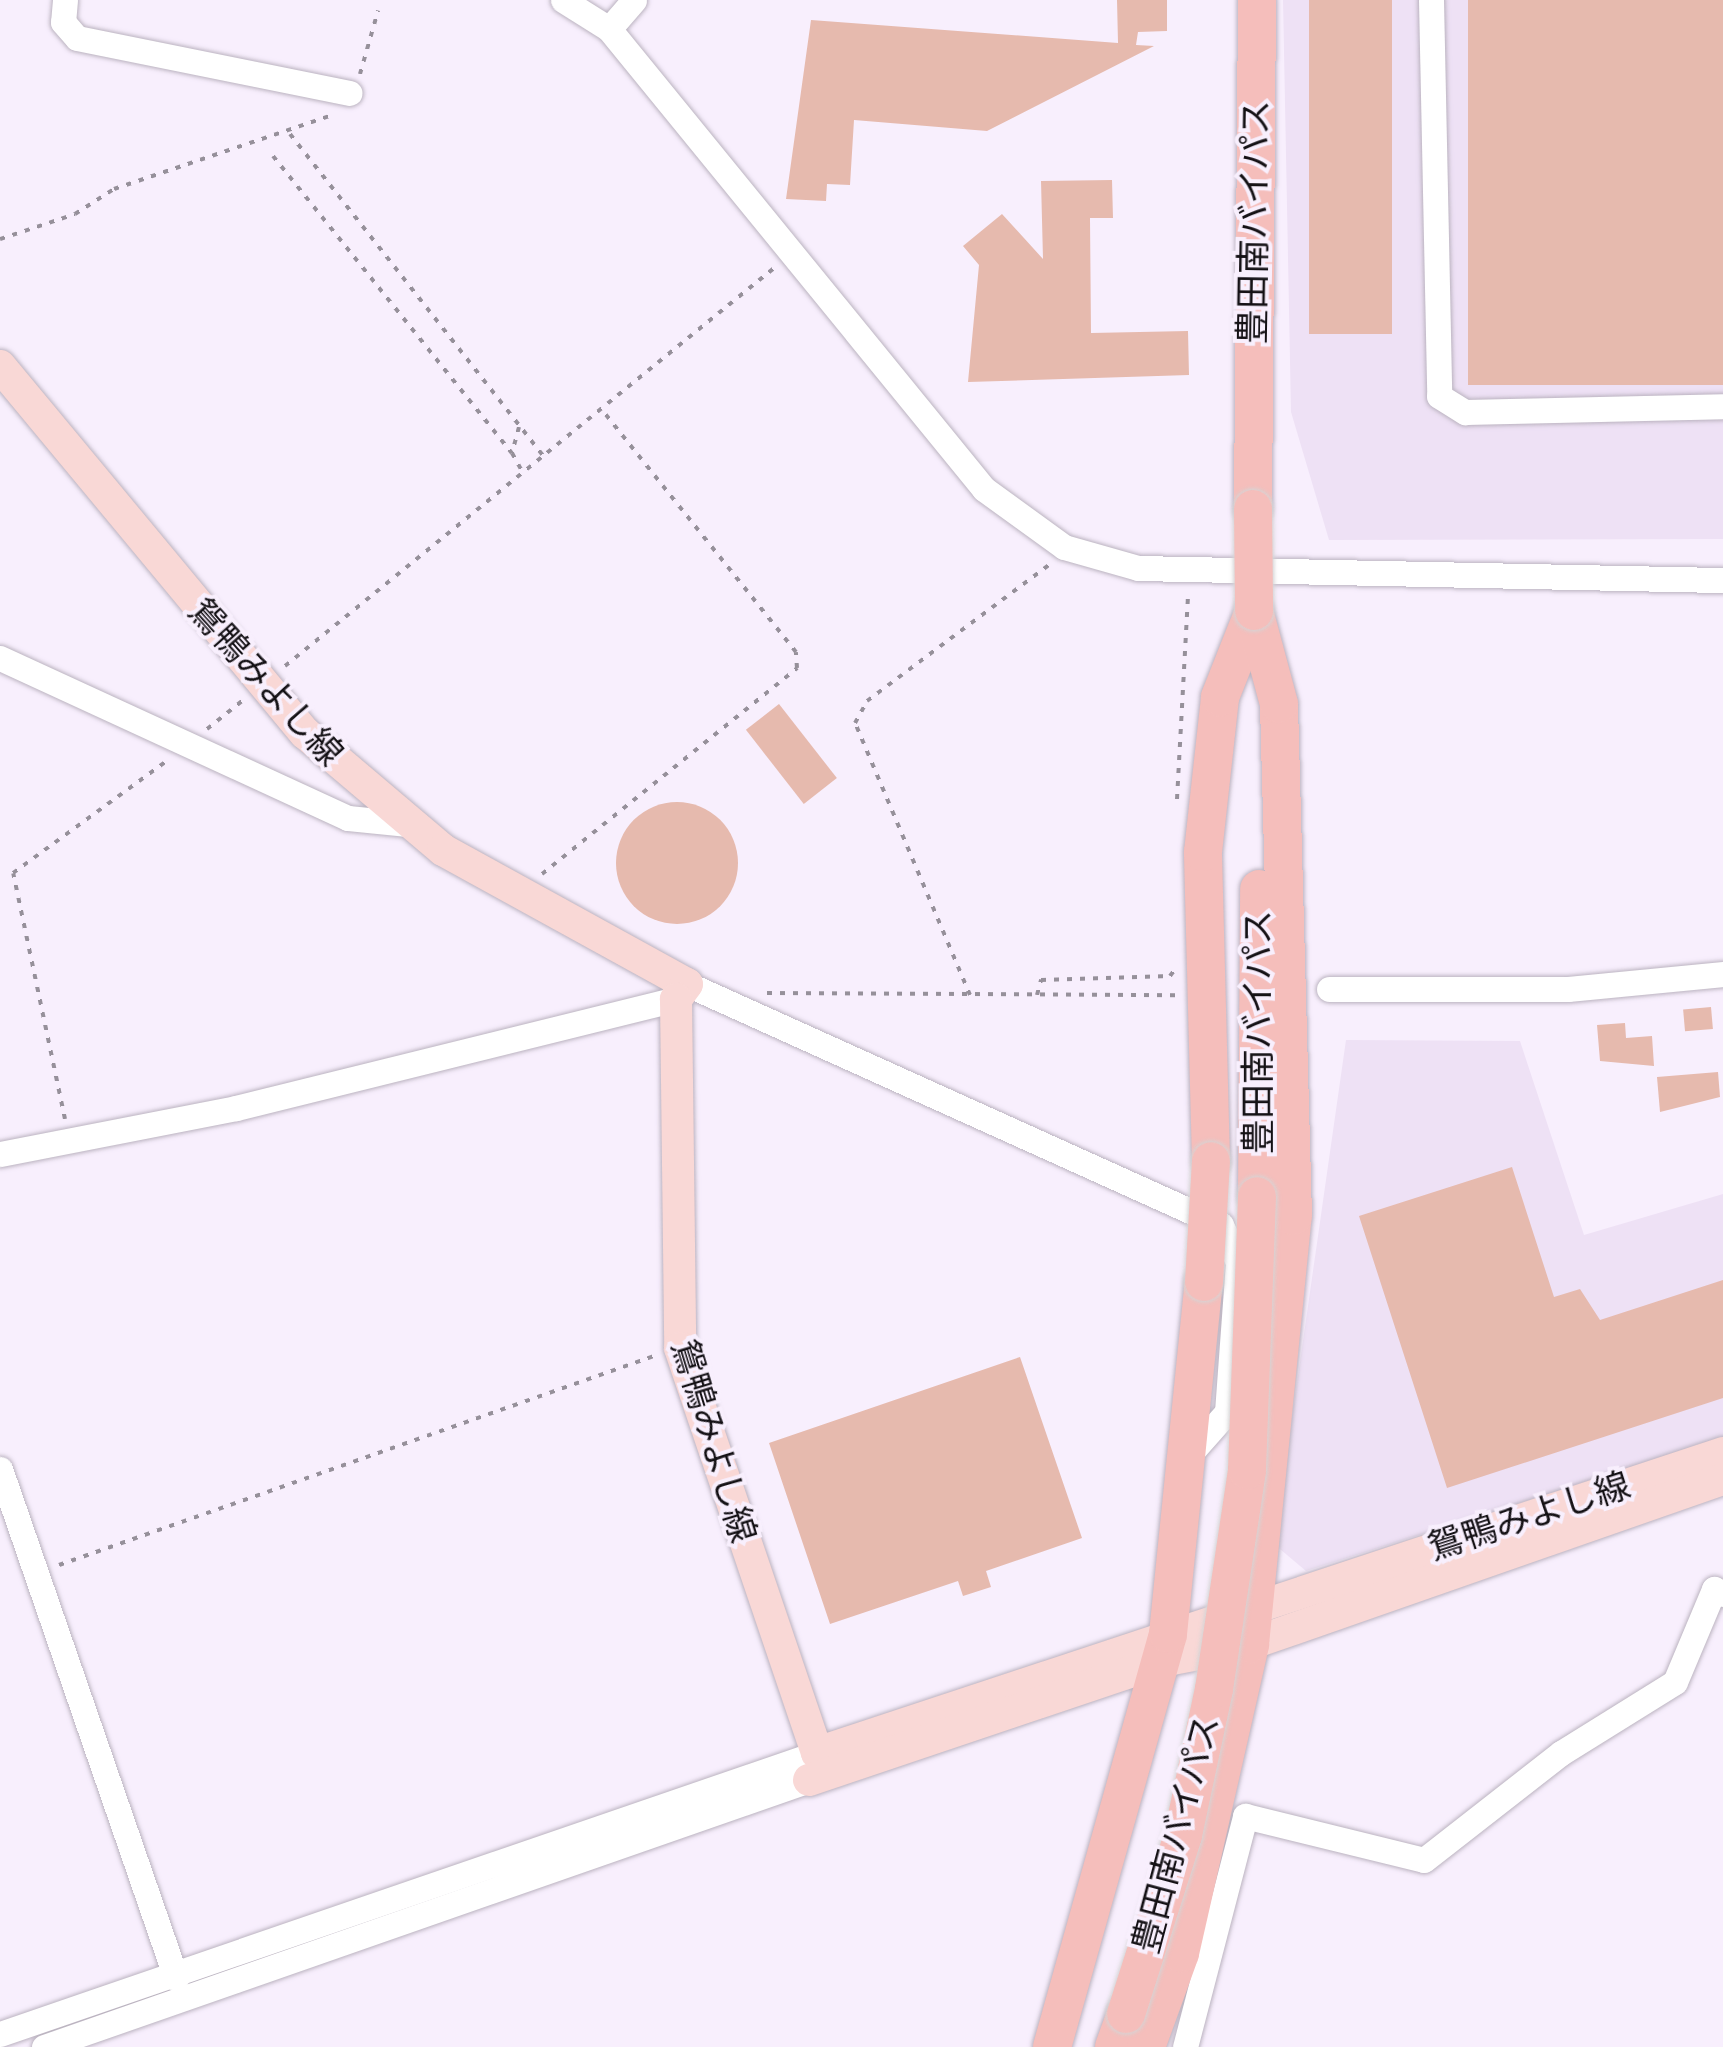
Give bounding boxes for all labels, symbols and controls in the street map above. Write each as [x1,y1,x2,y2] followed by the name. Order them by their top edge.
[1231,99,1277,345] street label: 豊田南バイパス
[180,590,352,774] street label: 鴛鴨みよし線
[1237,910,1279,1154] street label: 豊田南バイパス
[663,1334,765,1548] street label: 鴛鴨みよし線
[1423,1464,1635,1568] street label: 鴛鴨みよし線
[1124,1710,1228,1958] street label: 豊田南バイパス

